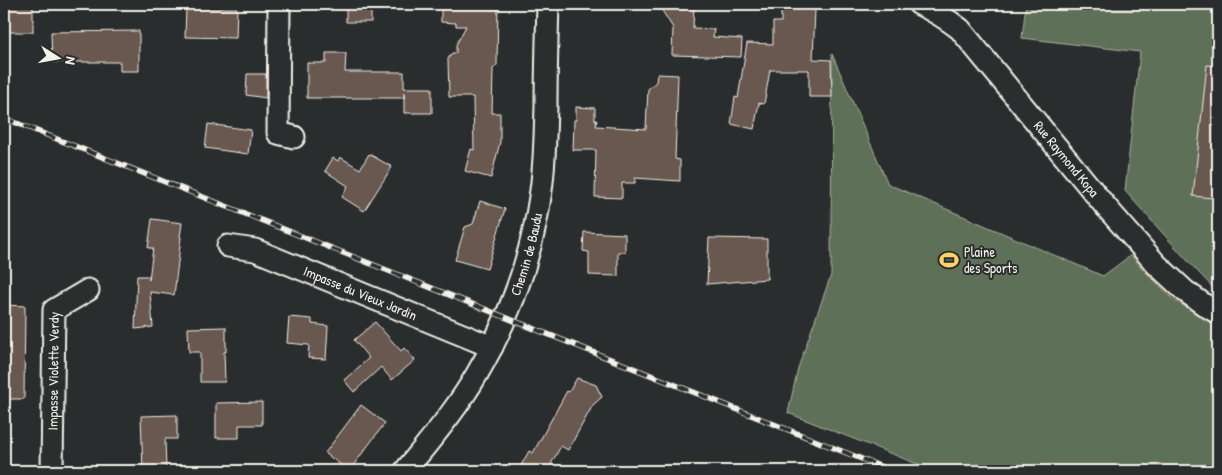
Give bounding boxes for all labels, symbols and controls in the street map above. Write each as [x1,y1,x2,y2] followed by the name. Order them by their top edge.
[32,32,82,82] north arrow
[61,55,81,67] text: N
[1030,116,1104,201] street label: Rue Raymond Kopa
[505,211,546,298] street label: Chemin de Baudu
[964,242,1017,278] place label: Plaine des Sports
[938,249,960,271] sports icon: Plaine des Sports
[301,261,420,324] street label: Impasse du Vieux Jardin
[43,312,64,430] street label: Impasse Violette Verdy

